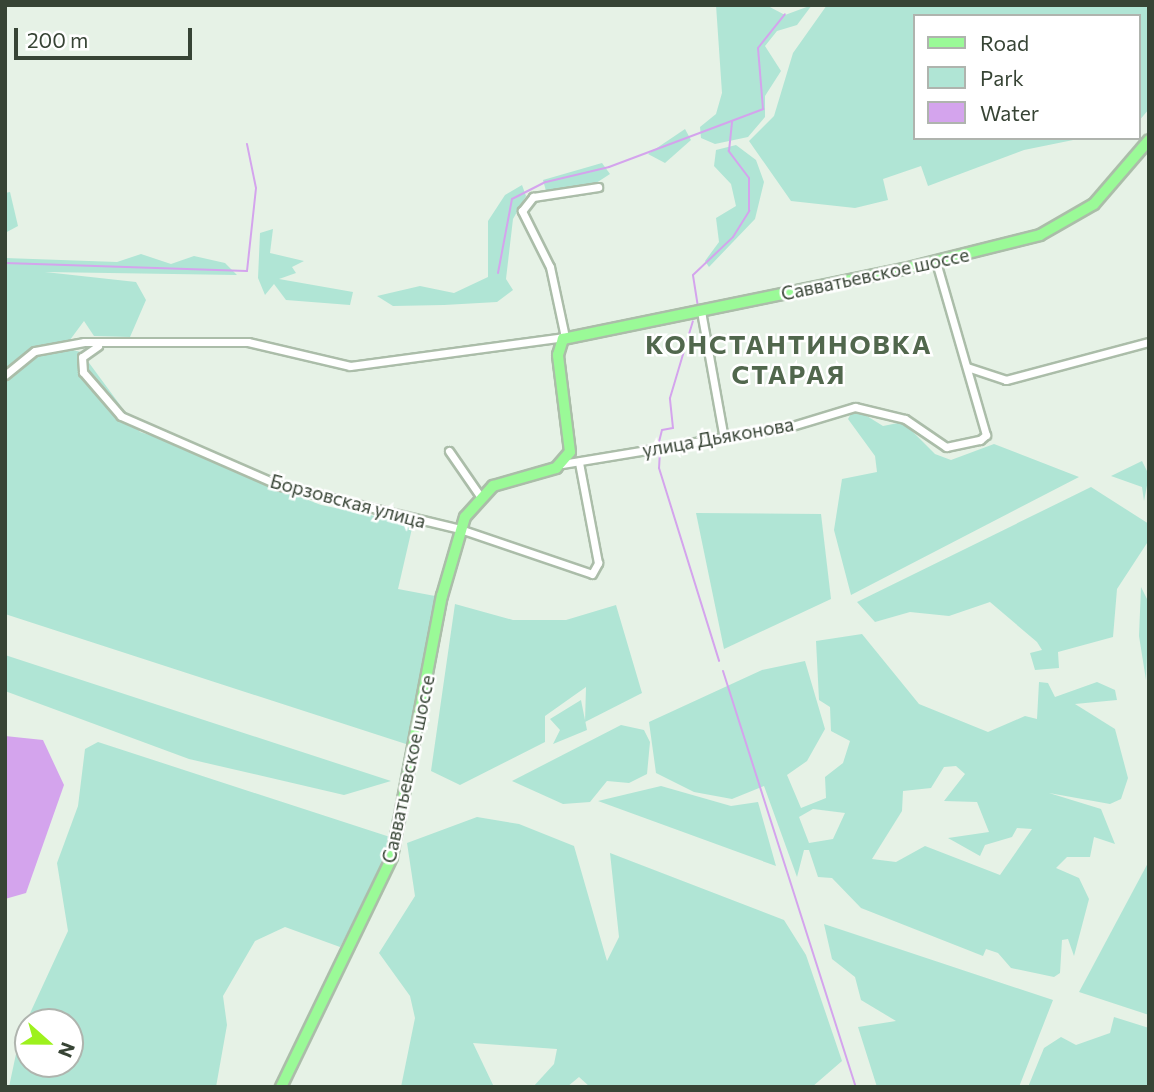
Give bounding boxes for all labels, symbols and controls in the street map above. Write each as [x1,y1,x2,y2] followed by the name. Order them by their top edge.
[18,14,196,58] scale bar
[912,14,1140,140] legend
[27,27,88,52] text: 200 m
[980,30,1029,55] text: Road
[980,65,1024,90] text: Park
[980,100,1039,125] text: Water
[779,243,971,305] street label: Савватьевское шоссе
[647,328,931,390] district label: КОНСТАНТИНОВКА СТАРАЯ
[640,412,796,462] street label: улица Дьяконова
[268,469,428,533] street label: Борзовская улица
[377,673,439,865] street label: Савватьевское шоссе
[14,1008,84,1078] north arrow
[54,1039,80,1061] text: N

